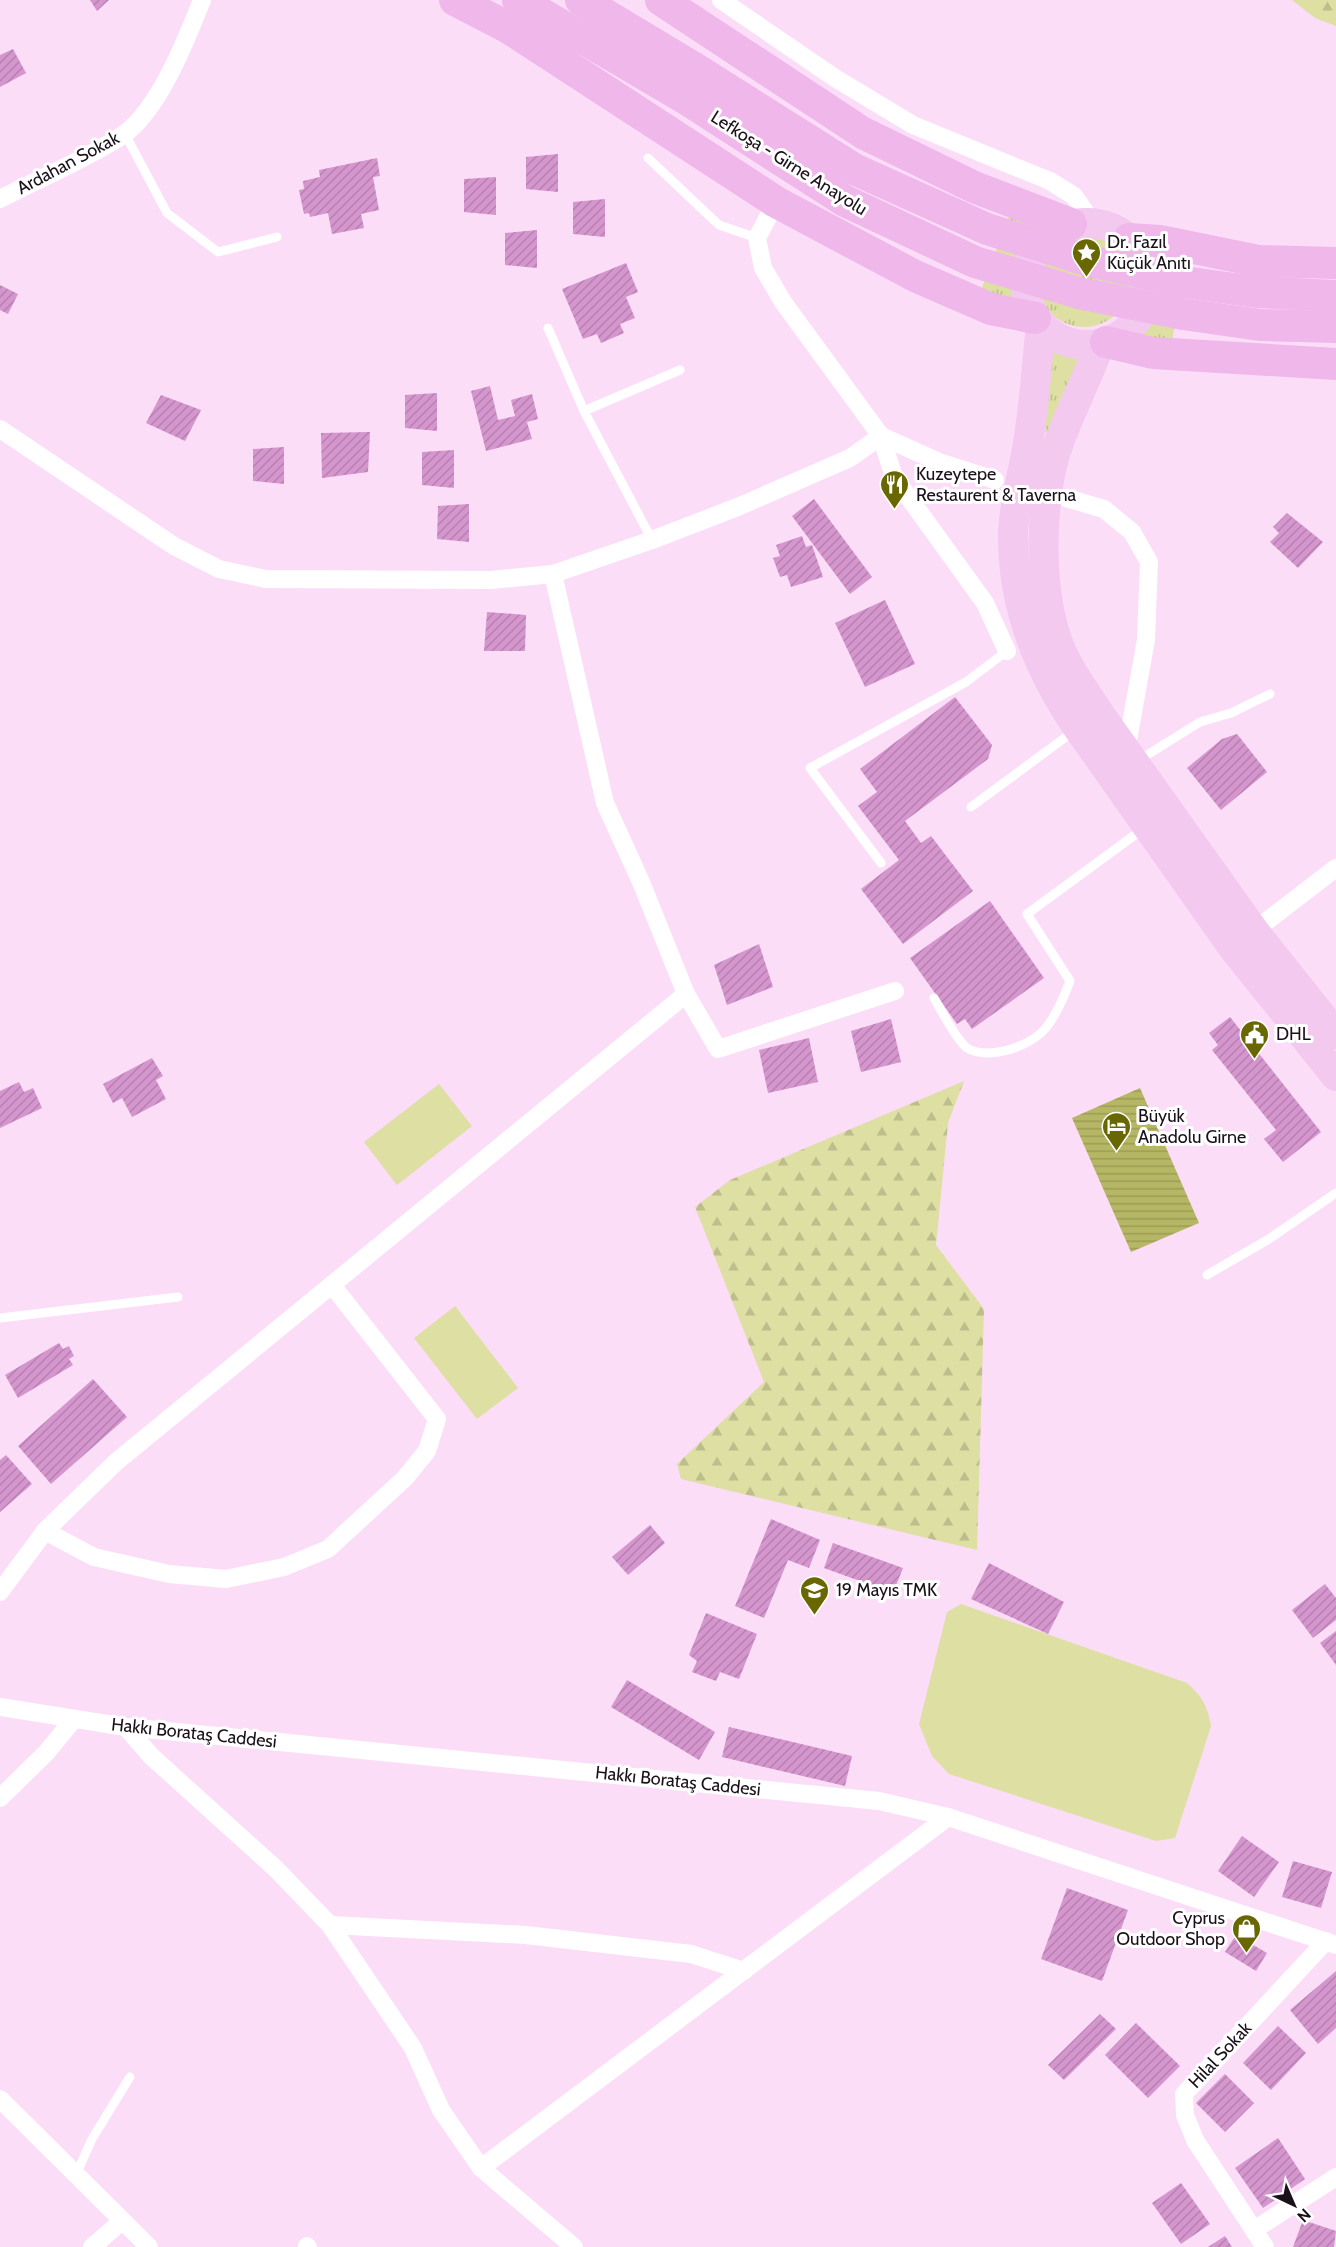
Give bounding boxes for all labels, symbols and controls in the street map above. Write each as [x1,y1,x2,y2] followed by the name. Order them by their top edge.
[707,106,871,220] street label: Lefkoşa - Girne Anayolu
[13,126,124,199] street label: Ardahan Sokak
[1107,231,1191,274] place label: Dr. Fazıl Küçük Anıtı
[1070,236,1102,278] place icon: Dr. Fazıl Küçük Anıtı
[916,463,1077,506] place label: Kuzeytepe Restaurent & Taverna
[879,468,911,510] restaurant icon: Kuzeytepe Restaurent & Taverna
[1239,1018,1271,1060] public building icon: DHL
[1276,1023,1311,1045] place label: DHL
[1138,1105,1246,1148] place label: Büyük Anadolu Girne
[1101,1110,1133,1152] hotel icon: Büyük Anadolu Girne
[799,1574,831,1616] school or university icon: 19 Mayıs TMK
[836,1579,938,1601] place label: 19 Mayıs TMK
[110,1713,278,1753] street label: Hakkı Borataş Caddesi
[594,1761,762,1801] street label: Hakkı Borataş Caddesi
[1116,1907,1225,1950] place label: Cyprus Outdoor Shop
[1230,1912,1262,1954] shop icon: Cyprus Outdoor Shop
[1184,2017,1257,2093] street label: Hilal Sokak
[1264,2175,1324,2235] north arrow
[1293,2205,1315,2226] text: N

